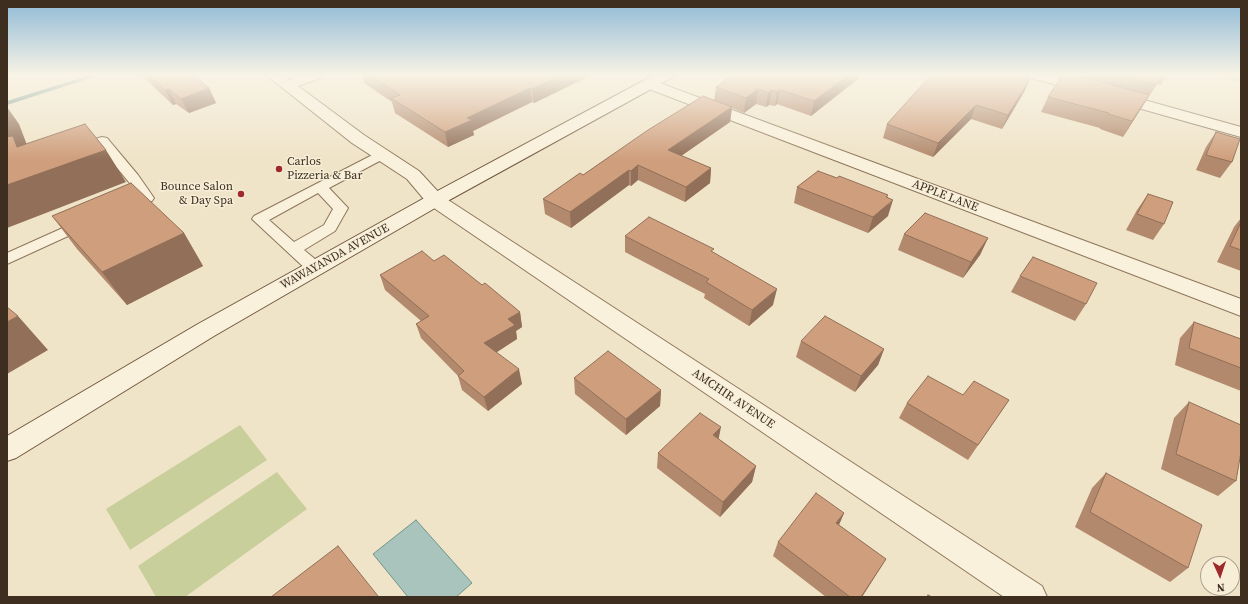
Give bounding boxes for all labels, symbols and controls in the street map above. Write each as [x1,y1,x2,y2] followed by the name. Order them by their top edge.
[287,155,362,183] place label: Carlos Pizzeria & Bar
[274,164,284,174] marker: Carlos Pizzeria & Bar
[910,177,980,215] street label: APPLE LANE
[160,180,233,208] place label: Bounce Salon & Day Spa
[236,189,246,199] marker: Bounce Salon & Day Spa
[278,221,392,293] street label: WAWAYANDA AVENUE
[689,366,777,432] street label: AMCHIR AVENUE
[1200,556,1240,596] north arrow
[1216,580,1225,595] text: N

